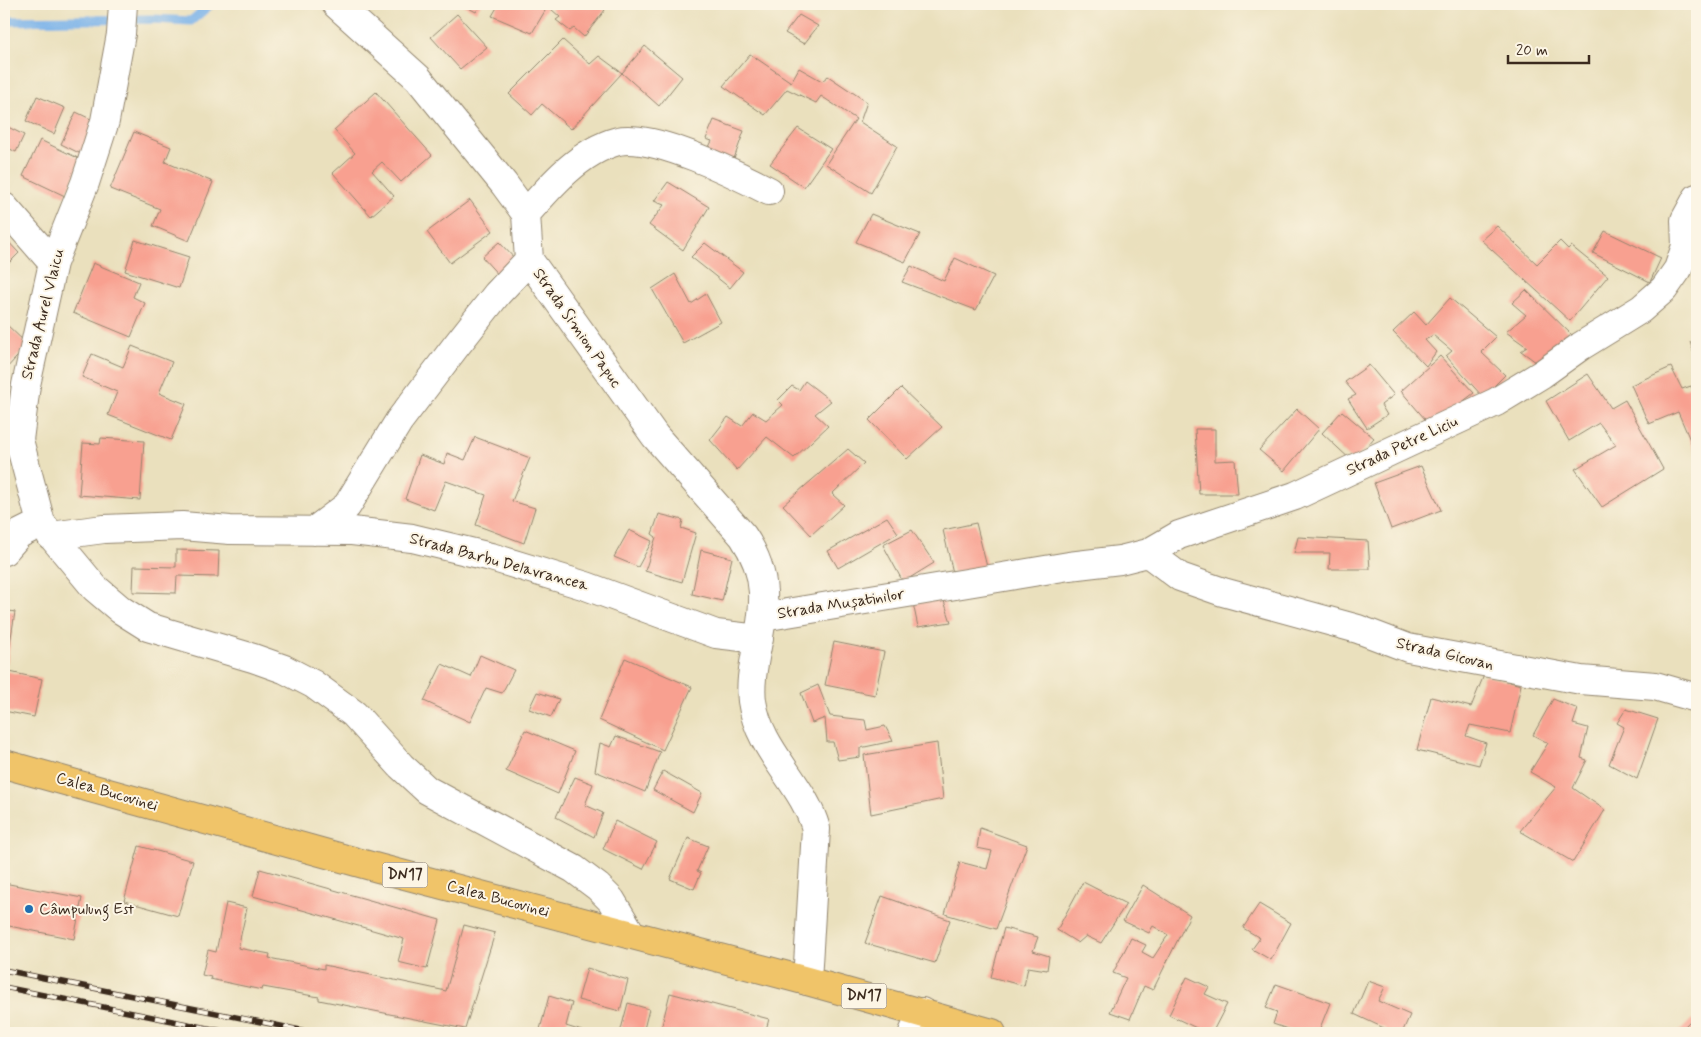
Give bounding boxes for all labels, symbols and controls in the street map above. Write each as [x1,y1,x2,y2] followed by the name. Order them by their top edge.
[1508,32,1590,64] scale bar
[1516,41,1548,61] text: 20 m
[17,246,69,382] street label: Strada Aurel Vlaicu
[528,264,626,392] street label: Strada Simion Papuc
[1343,411,1461,481] street label: Strada Petre Liciu
[407,528,591,596] street label: Strada Barbu Delavrancea
[776,584,906,624] street label: Strada Mușatinilor
[1394,633,1496,675] street label: Strada Gicovan
[54,767,160,817] street label: Calea Bucovinei
[382,862,428,888] road number: DN17
[445,875,551,923] street label: Calea Bucovinei
[39,899,134,921] place label: Câmpulung Est
[23,903,35,915] marker: Câmpulung Est
[842,984,886,1008] road number: DN17

